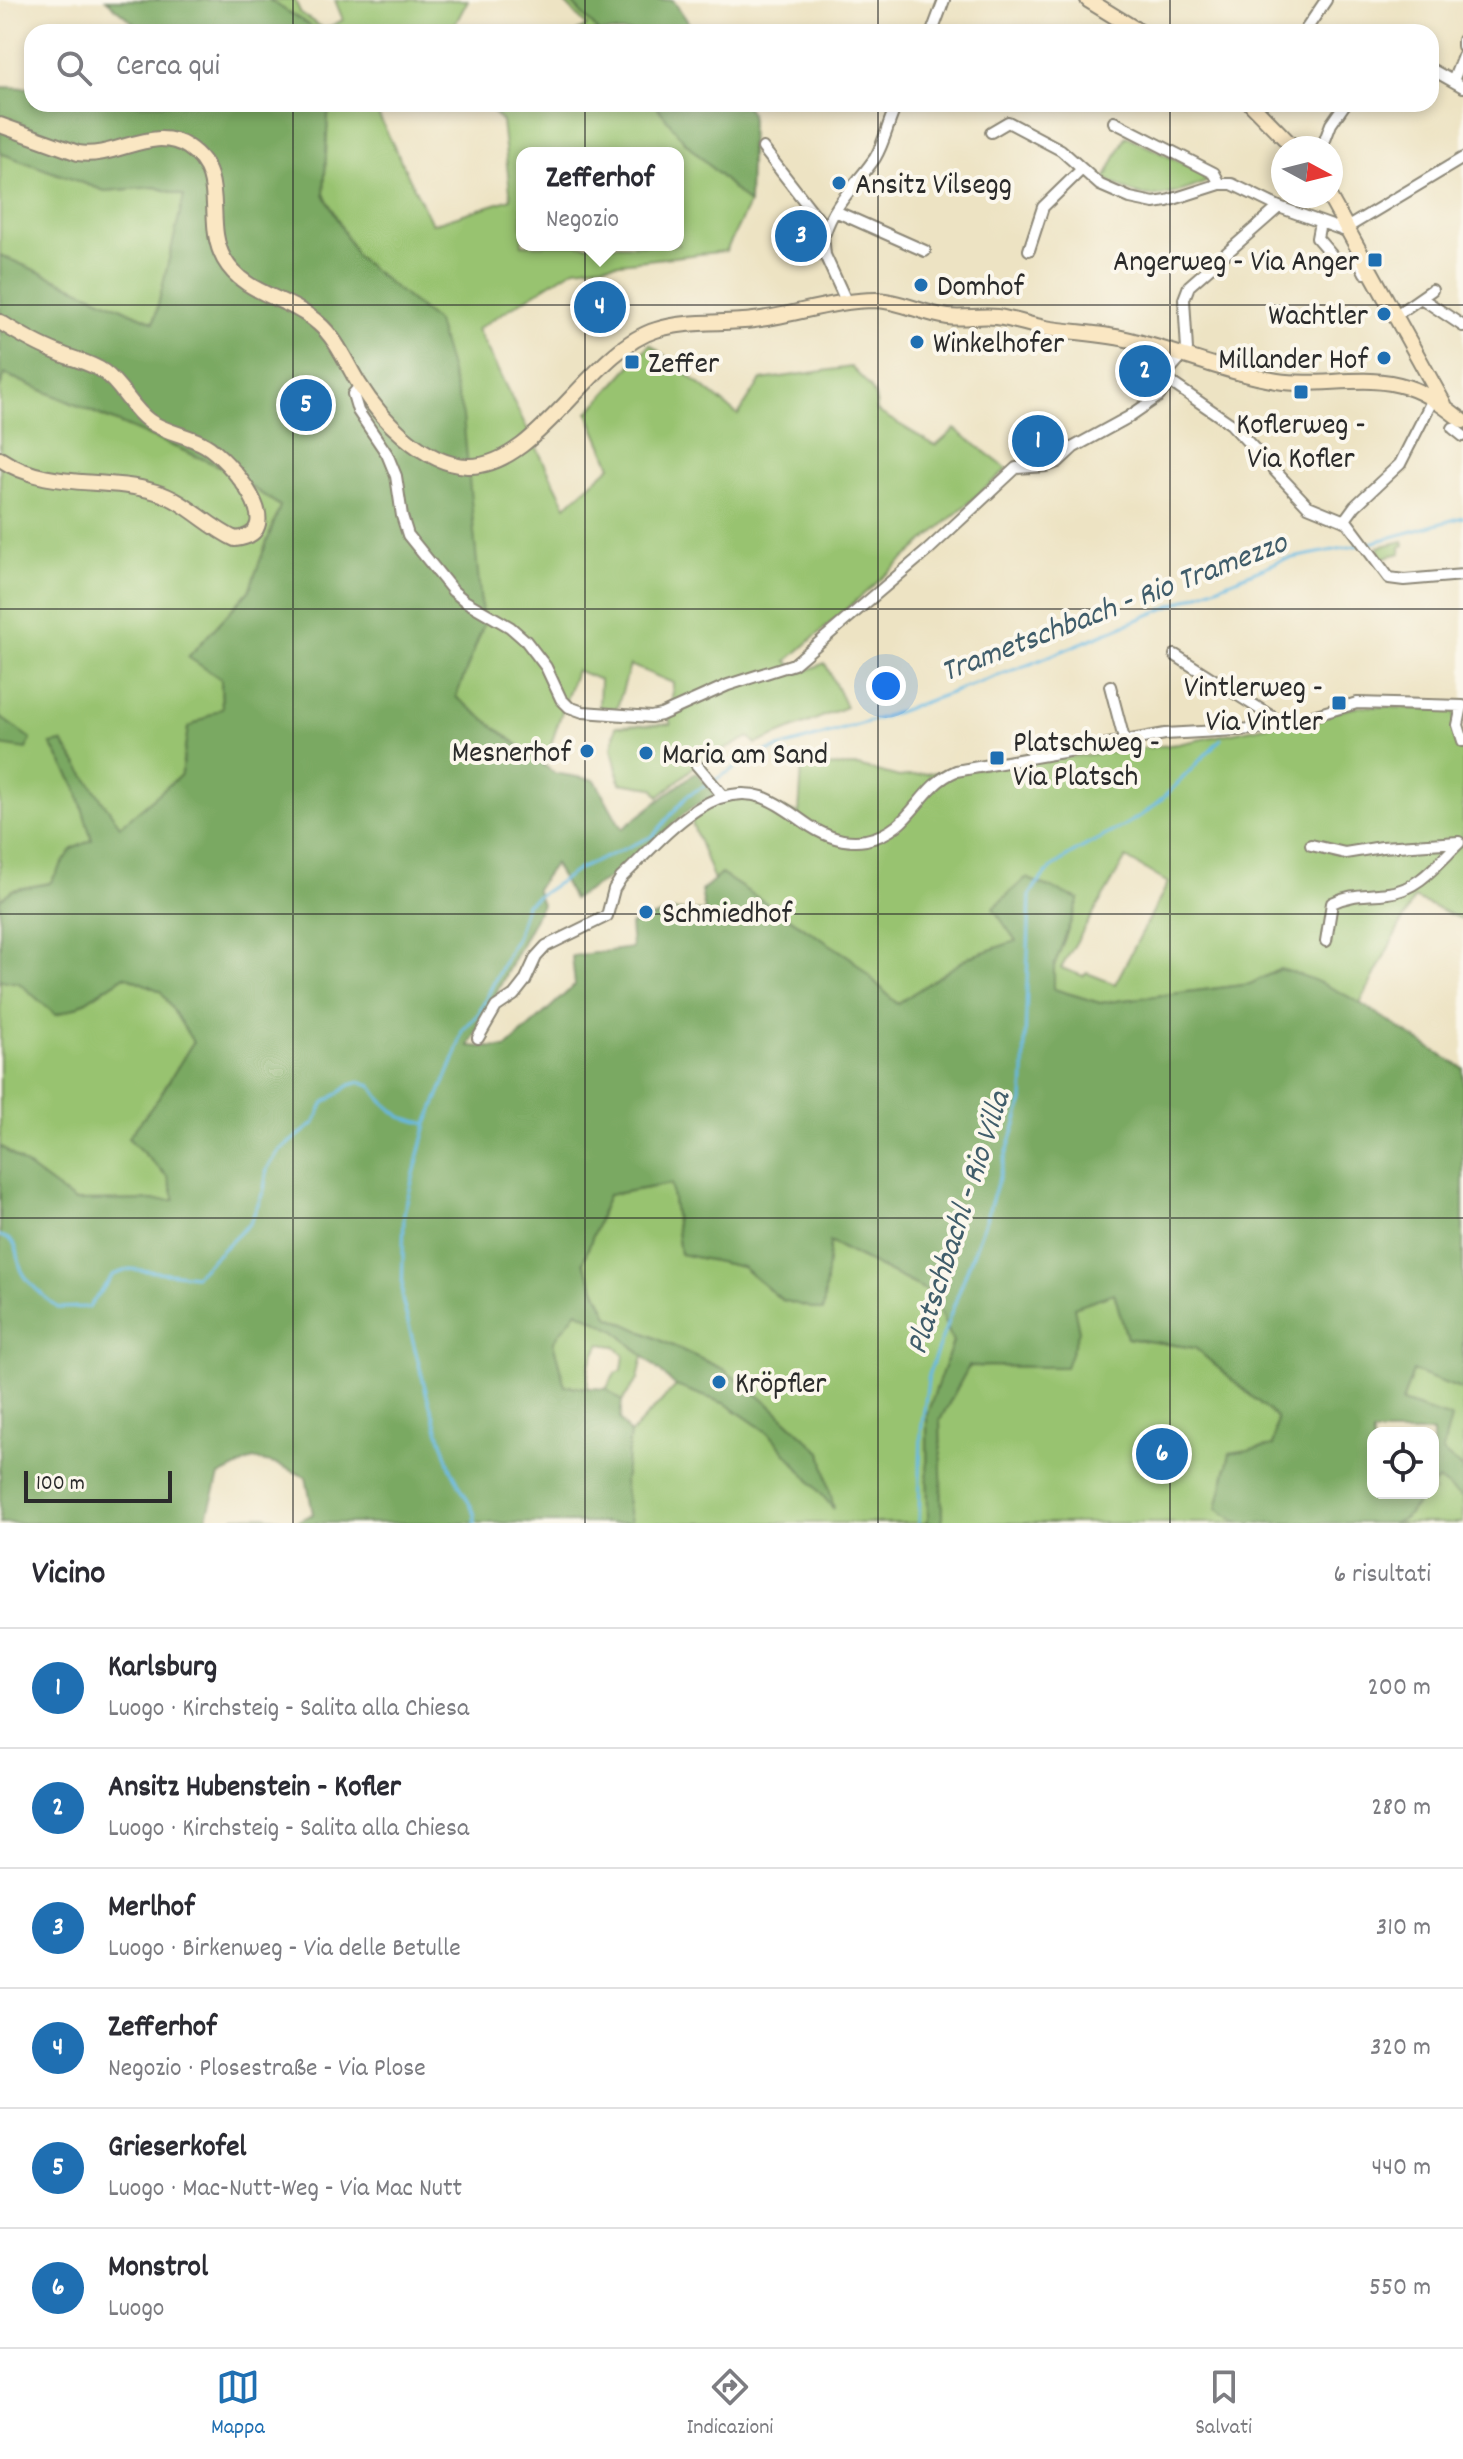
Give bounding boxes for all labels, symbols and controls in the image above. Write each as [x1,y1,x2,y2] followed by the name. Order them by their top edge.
[24,24,1439,112] search box
[52,46,96,90] icon: search
[116,47,220,90] text: Cerca qui
[1271,136,1343,208] north arrow
[516,147,684,251] popup
[546,159,654,202] text: Zefferhof
[855,166,1012,209] place label: Ansitz Vilsegg
[830,174,848,192] marker: Ansitz Vilsegg
[546,202,619,239] text: Negozio
[775,206,827,266] pin: 3
[1113,243,1359,286] place label: Angerweg - Via Anger
[1366,251,1384,269] marker: Angerweg - Via Anger
[937,268,1026,311] place label: Domhof
[912,276,930,294] marker: Domhof
[574,277,626,337] pin: 4
[1268,297,1368,340] place label: Wachtler
[1375,305,1393,323] marker: Wachtler
[933,325,1064,368] place label: Winkelhofer
[908,333,926,351] marker: Winkelhofer
[1119,341,1171,401] pin: 2
[1218,341,1369,384] place label: Millander Hof
[648,345,719,388] place label: Zeffer
[1375,349,1393,367] marker: Millander Hof
[623,353,641,371] marker: Zeffer
[280,375,332,435] pin: 5
[1292,383,1310,401] marker: Koflerweg - Via Kofler
[1236,406,1366,483] place label: Koflerweg - Via Kofler
[1012,411,1064,471] pin: 1
[935,522,1296,697] water label: Trametschbach - Rio Tramezzo
[866,666,906,706] your location
[1184,669,1323,746] place label: Vintlerweg - Via Vintler
[1330,694,1348,712] marker: Vintlerweg - Via Vintler
[1013,724,1160,801] place label: Platschweg - Via Platsch
[452,734,572,777] place label: Mesnerhof
[662,736,828,779] place label: Maria am Sand
[578,742,596,760] marker: Mesnerhof
[637,744,655,762] marker: Maria am Sand
[988,749,1006,767] marker: Platschweg - Via Platsch
[662,895,793,938] place label: Schmiedhof
[637,903,655,921] marker: Schmiedhof
[897,1084,1026,1361] water label: Platschbachl - Rio Villa
[735,1365,826,1408] place label: Kröpfler
[710,1373,728,1391] marker: Kröpfler
[1136,1424,1188,1484] pin: 6
[1367,1427,1439,1499] map controls
[1367,1427,1439,1499] button: locate
[24,1467,172,1503] scale bar
[36,1469,85,1500] text: 100 m
[32,1551,105,1600] text: Vicino
[1333,1557,1431,1594] text: 6 risultati
[108,1648,217,1691] text: Karlsburg
[55,1670,61,1707] text: 1
[1367,1670,1431,1707] text: 200 m
[108,1691,469,1728] text: Luogo · Kirchsteig - Salita alla Chiesa
[108,1768,401,1811] text: Ansitz Hubenstein - Kofler
[52,1790,64,1827] text: 2
[1371,1790,1431,1827] text: 280 m
[108,1811,469,1848] text: Luogo · Kirchsteig - Salita alla Chiesa
[108,1888,195,1931] text: Merlhof
[52,1910,64,1947] text: 3
[1376,1910,1431,1947] text: 310 m
[108,1931,461,1968] text: Luogo · Birkenweg - Via delle Betulle
[108,2008,217,2051] text: Zefferhof
[53,2030,63,2067] text: 4
[1370,2030,1431,2067] text: 320 m
[108,2051,426,2088] text: Negozio · Plosestraße - Via Plose
[108,2128,246,2171] text: Grieserkofel
[52,2150,64,2187] text: 5
[1371,2150,1431,2187] text: 440 m
[108,2171,462,2208] text: Luogo · Mac-Nutt-Weg - Via Mac Nutt
[108,2248,208,2291] text: Monstrol
[52,2270,64,2307] text: 6
[1369,2270,1431,2307] text: 550 m
[108,2291,164,2328] text: Luogo
[211,2365,265,2444] tab: Mappa
[687,2365,773,2444] tab: Indicazioni
[1195,2365,1252,2444] tab: Salvati

